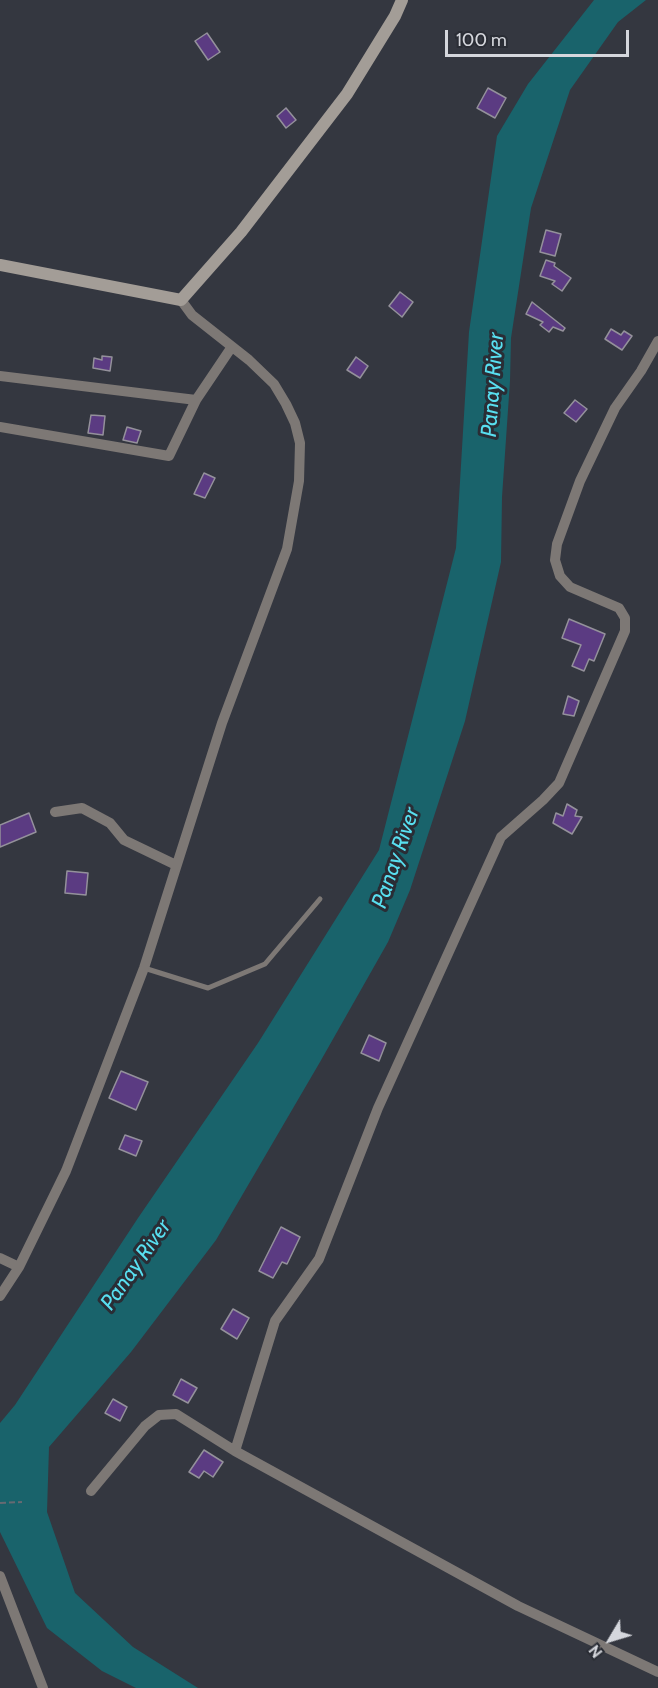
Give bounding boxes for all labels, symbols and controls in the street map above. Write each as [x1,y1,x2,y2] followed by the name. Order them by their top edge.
[448,18,632,56] scale bar
[456,29,507,51] text: 100 m
[476,332,510,438] water label: Panay River
[367,804,425,912] water label: Panay River
[95,1215,177,1315] water label: Panay River
[580,1610,640,1670] north arrow
[584,1641,606,1662] text: N

